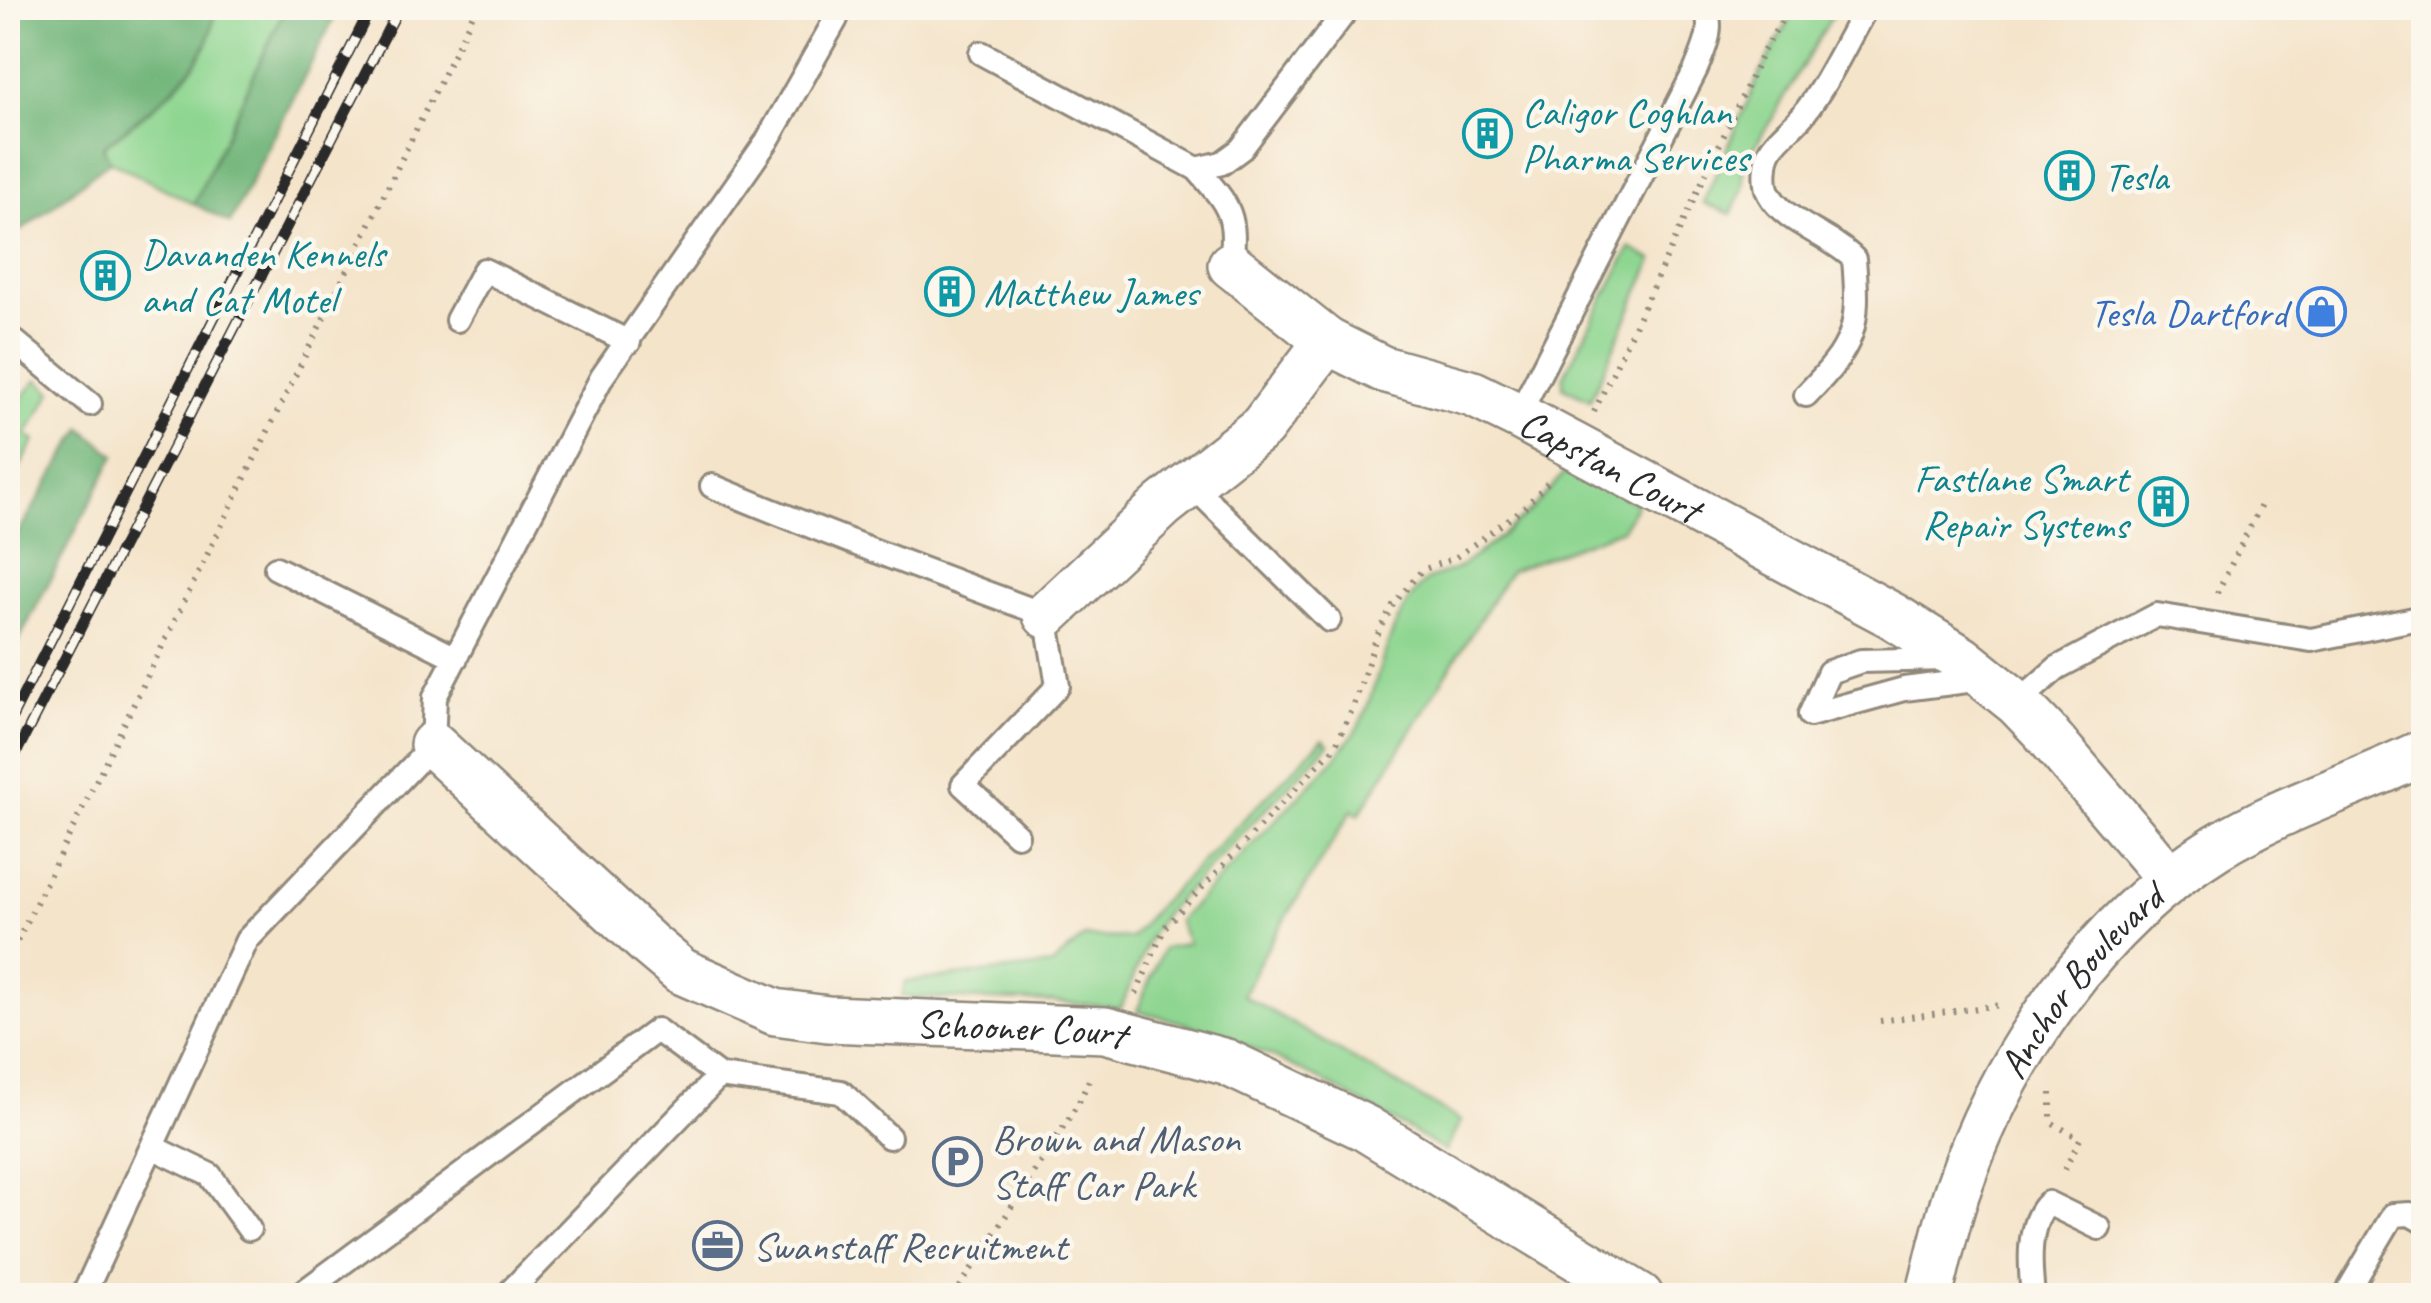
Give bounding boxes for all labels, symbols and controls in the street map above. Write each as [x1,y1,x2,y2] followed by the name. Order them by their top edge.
[1522,87,1752,183] place label: Caligor Coghlan Pharma Services
[1461,108,1513,160] building icon: Caligor Coghlan Pharma Services
[2043,150,2095,202] building icon: Tesla
[2104,152,2171,202] place label: Tesla
[141,229,389,325] place label: Davanden Kennels and Cat Motel
[80,250,132,302] building icon: Davanden Kennels and Cat Motel
[923,266,975,318] building icon: Matthew James
[984,268,1201,318] place label: Matthew James
[2296,286,2348,338] shop icon: Tesla Dartford
[2090,288,2293,338] place label: Tesla Dartford
[1511,397,1714,537] street label: Capstan Court
[1914,454,2132,550] place label: Fastlane Smart Repair Systems
[2137,475,2189,527] building icon: Fastlane Smart Repair Systems
[1988,869,2179,1087] street label: Anchor Boulevard
[915,999,1137,1062] street label: Schooner Court
[992,1114,1241,1210] place label: Brown and Mason Staff Car Park
[931,1135,983,1187] parking icon: Brown and Mason Staff Car Park
[692,1220,744,1272] office icon: Swanstaff Recruitment
[753,1222,1071,1272] place label: Swanstaff Recruitment

